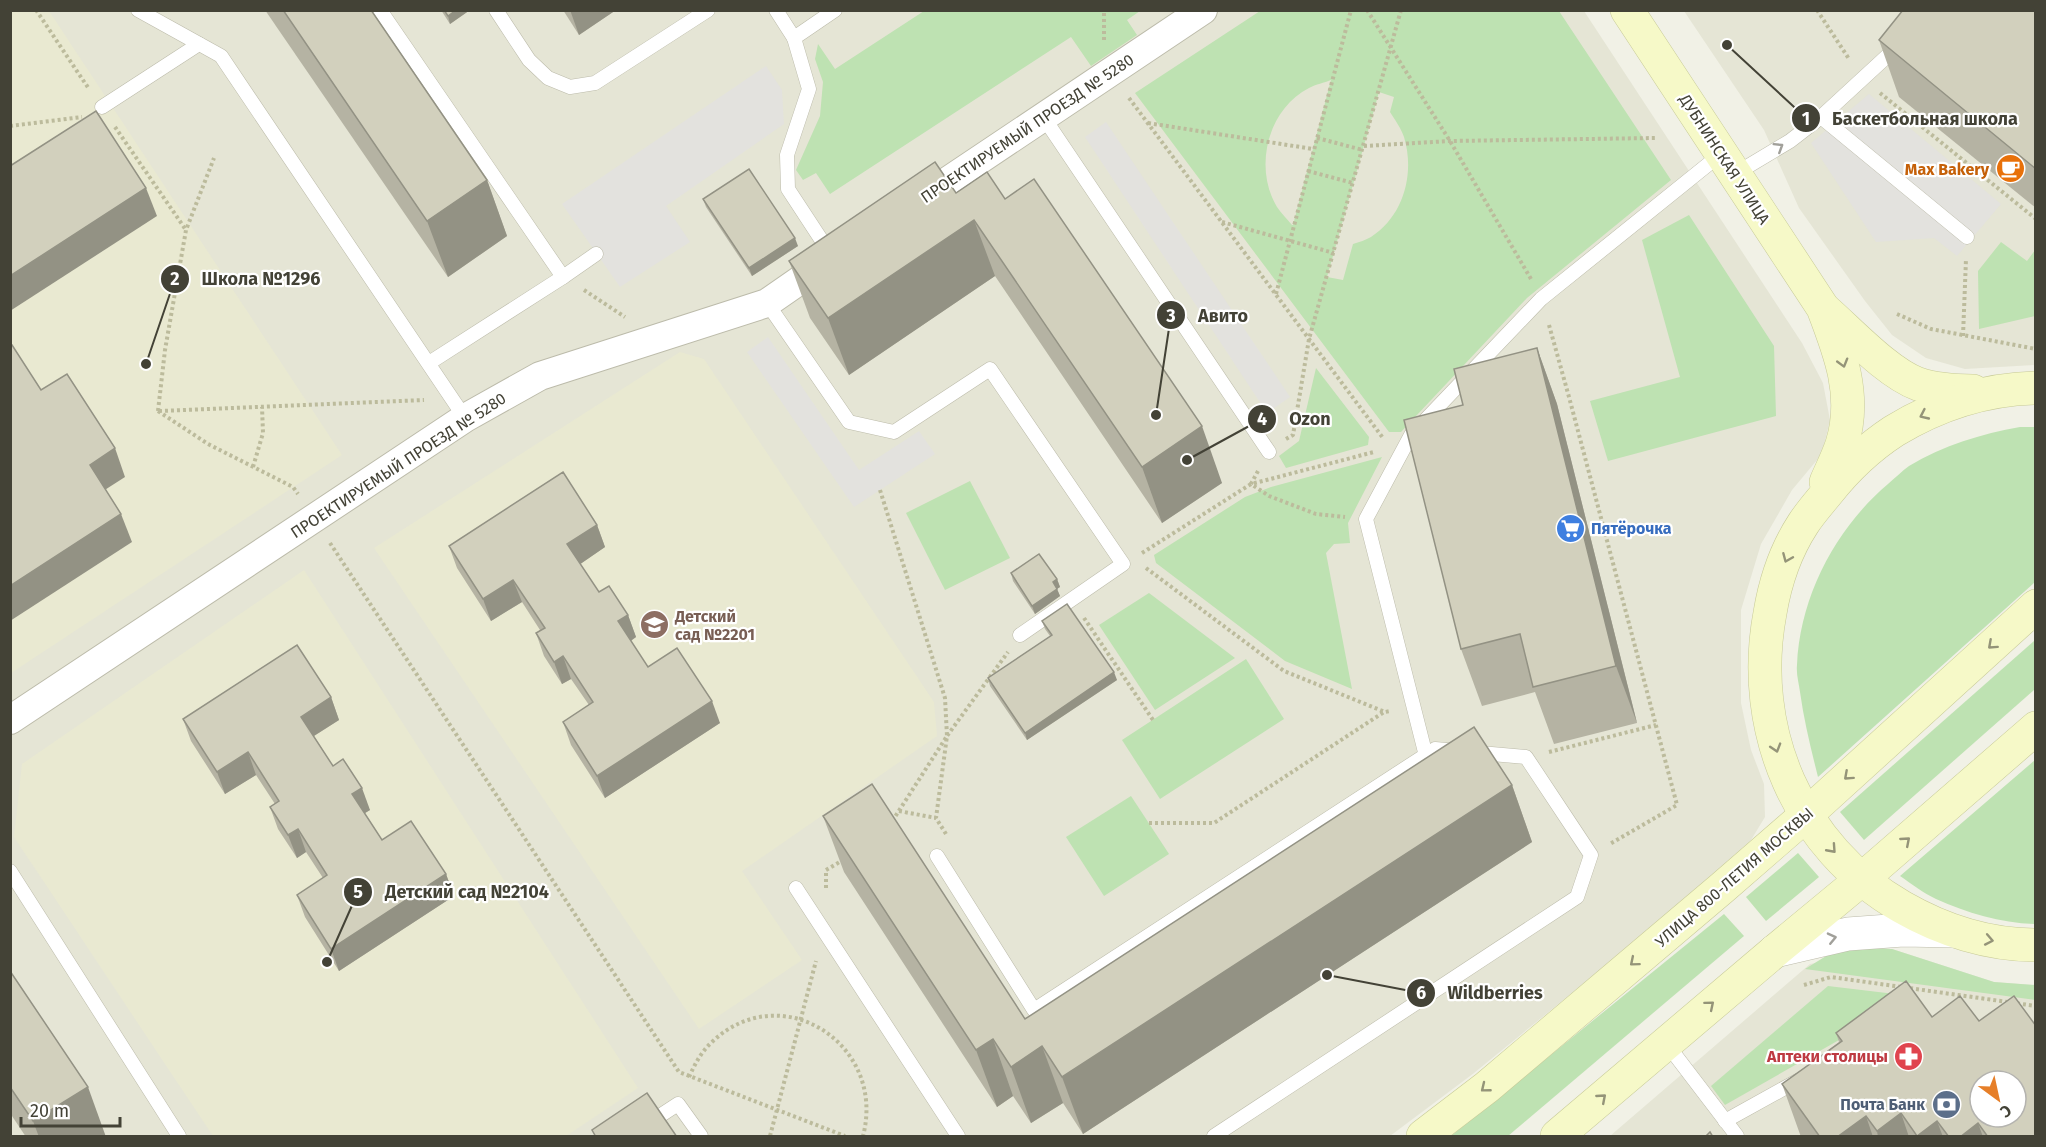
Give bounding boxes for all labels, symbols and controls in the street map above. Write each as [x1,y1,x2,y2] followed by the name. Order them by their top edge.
[917,50,1137,207] street label: ПРОЕКТИРУЕМЫЙ ПРОЕЗД № 5280
[1675,90,1774,229] street label: ДУБНИНСКАЯ УЛИЦА
[1791,100,2030,136] callout: Баскетбольная школа
[1802,108,1810,130] text: 1
[1832,108,2018,130] text: Баскетбольная школа
[1773,143,1783,155] one-way arrow
[1994,153,2026,185] cafe icon: Max Bakery
[1905,160,1990,179] place label: Max Bakery
[160,261,333,297] callout: Школа №1296
[170,268,180,290] text: 2
[202,268,320,290] text: Школа №1296
[1156,297,1260,333] callout: Авито
[1165,305,1176,327] text: 3
[1197,305,1248,327] text: Авито
[1835,358,1848,368] one-way arrow
[287,389,509,542] street label: ПРОЕКТИРУЕМЫЙ ПРОЕЗД № 5280
[1247,401,1342,437] callout: Ozon
[1257,408,1267,430] text: 4
[1289,408,1331,430] text: Ozon
[1920,408,1931,420] one-way arrow
[1554,512,1586,544] supermarket icon: Пятёрочка
[1591,519,1672,538] place label: Пятёрочка
[1782,552,1794,563] one-way arrow
[674,607,755,644] place label: Детский сад №2201
[638,609,670,641] school or university icon: Детский сад №2201
[1988,638,1999,649] one-way arrow
[1769,742,1782,753] one-way arrow
[1845,769,1856,780] one-way arrow
[1651,804,1817,951] street label: УЛИЦА 800-ЛЕТИЯ МОСКВЫ
[1899,837,1910,848] one-way arrow
[1825,842,1836,853] one-way arrow
[343,874,560,910] callout: Детский сад №2104
[353,881,363,903] text: 5
[384,881,549,903] text: Детский сад №2104
[1826,932,1836,945] one-way arrow
[1984,933,1994,946] one-way arrow
[1630,955,1641,966] one-way arrow
[1406,975,1555,1011] callout: Wildberries
[1416,982,1426,1004] text: 6
[1447,982,1543,1004] text: Wildberries
[1703,1001,1714,1012] one-way arrow
[1893,1040,1925,1072] pharmacy icon: Аптеки столицы
[1766,1047,1888,1066] place label: Аптеки столицы
[1968,1069,2028,1129] north arrow
[1481,1081,1492,1092] one-way arrow
[1930,1088,1962,1120] bank icon: Почта Банк
[21,1090,120,1128] scale bar
[1595,1094,1605,1105] one-way arrow
[1840,1095,1925,1114] place label: Почта Банк
[30,1100,69,1122] text: 20 m
[1996,1101,2015,1122] text: С

